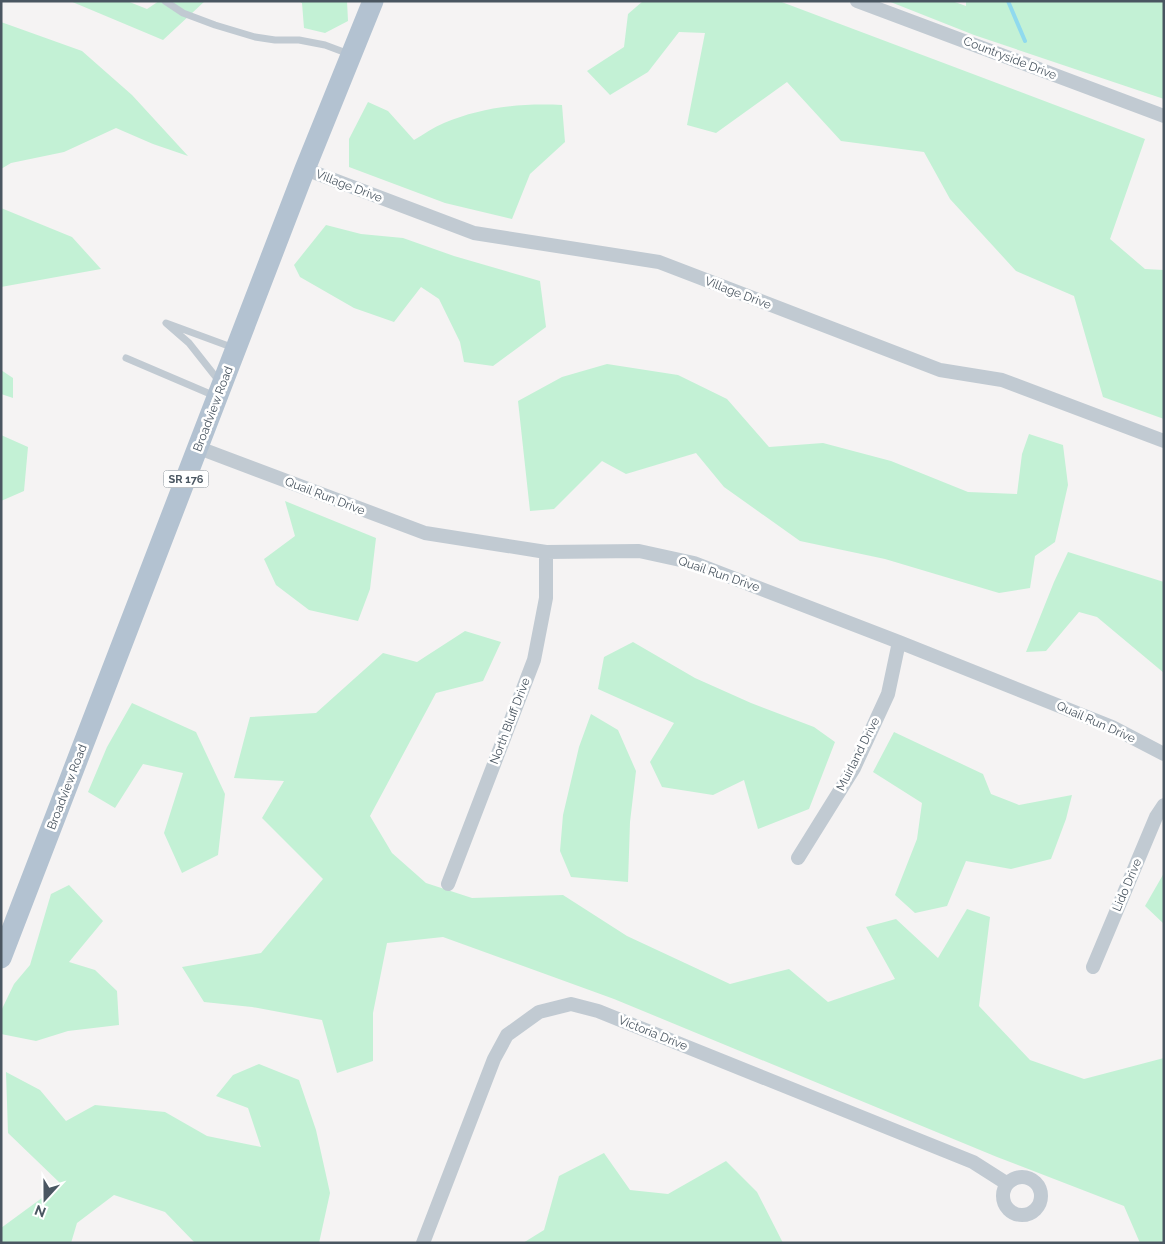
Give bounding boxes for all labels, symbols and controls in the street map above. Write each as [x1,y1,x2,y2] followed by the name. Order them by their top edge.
[961,34,1059,82] street label: Countryside Drive
[314,167,384,205] street label: Village Drive
[703,274,773,312] street label: Village Drive
[190,364,236,454] street label: Broadview Road
[164,470,208,488] road number: SR 176
[283,474,367,518] street label: Quail Run Drive
[677,554,761,594] street label: Quail Run Drive
[487,676,533,766] street label: North Bluff Drive
[1054,698,1138,746] street label: Quail Run Drive
[834,715,882,793] street label: Muirland Drive
[44,742,90,832] street label: Broadview Road
[1110,857,1144,913] street label: Lido Drive
[616,1013,690,1053] street label: Victoria Drive
[20,1174,70,1224] north arrow
[32,1202,48,1221] text: N

